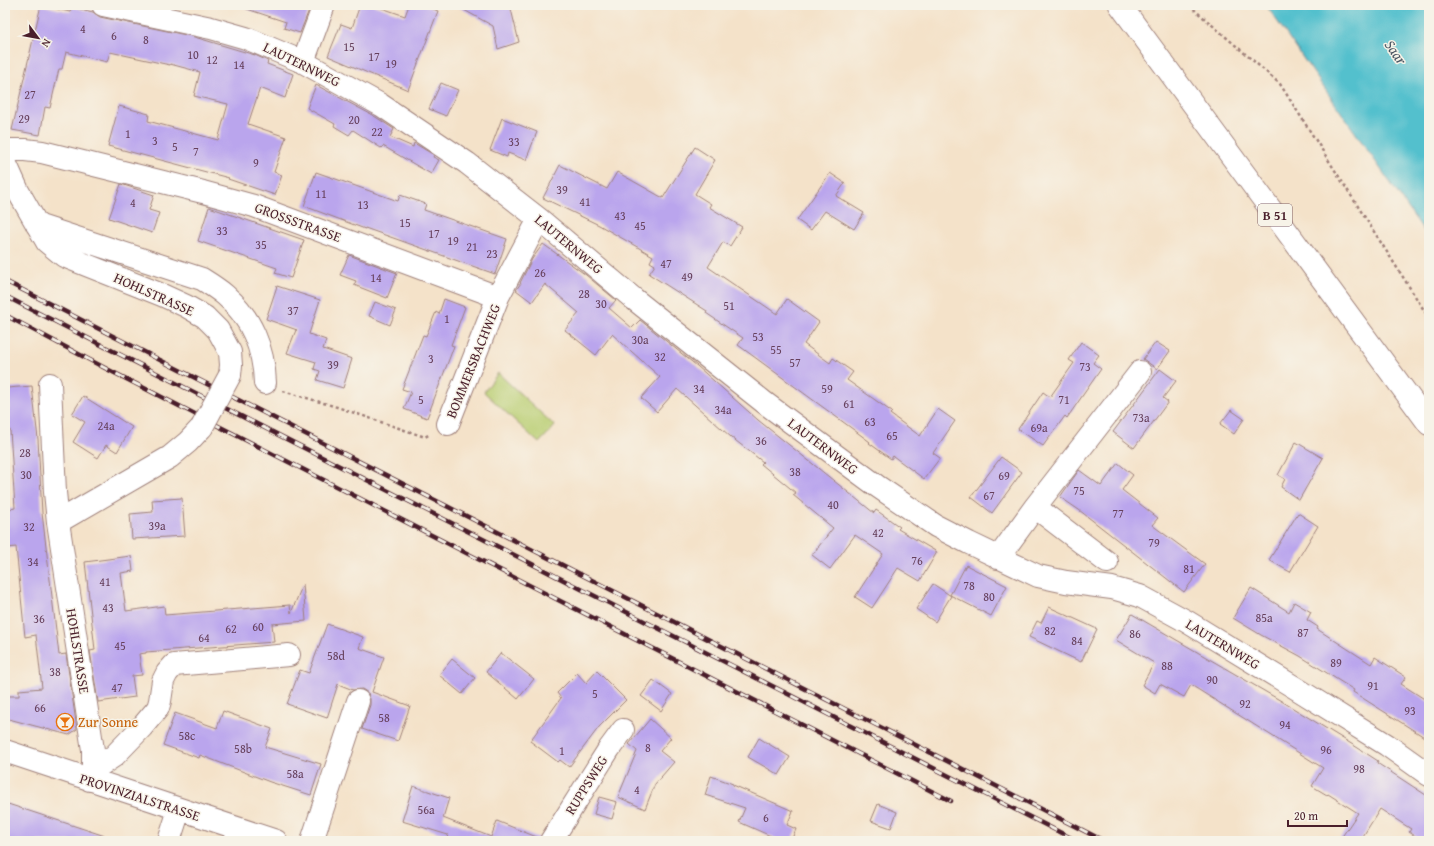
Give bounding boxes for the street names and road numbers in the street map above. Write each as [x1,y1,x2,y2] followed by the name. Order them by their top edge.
[260,37,344,91] street label: LAUTERNWEG
[252,197,344,247] street label: GROSSSTRASSE
[1258,204,1292,226] road number: B 51
[531,210,607,278] street label: LAUTERNWEG
[111,267,197,321] street label: HOHLSTRASSE
[441,301,505,421] street label: BOMMERSBACHWEG
[784,413,862,479] street label: LAUTERNWEG
[61,607,95,695] street label: HOHLSTRASSE
[1182,614,1264,674] street label: LAUTERNWEG
[560,752,612,818] street label: RUPPSWEG
[77,768,203,826] street label: PROVINZIALSTRASSE

